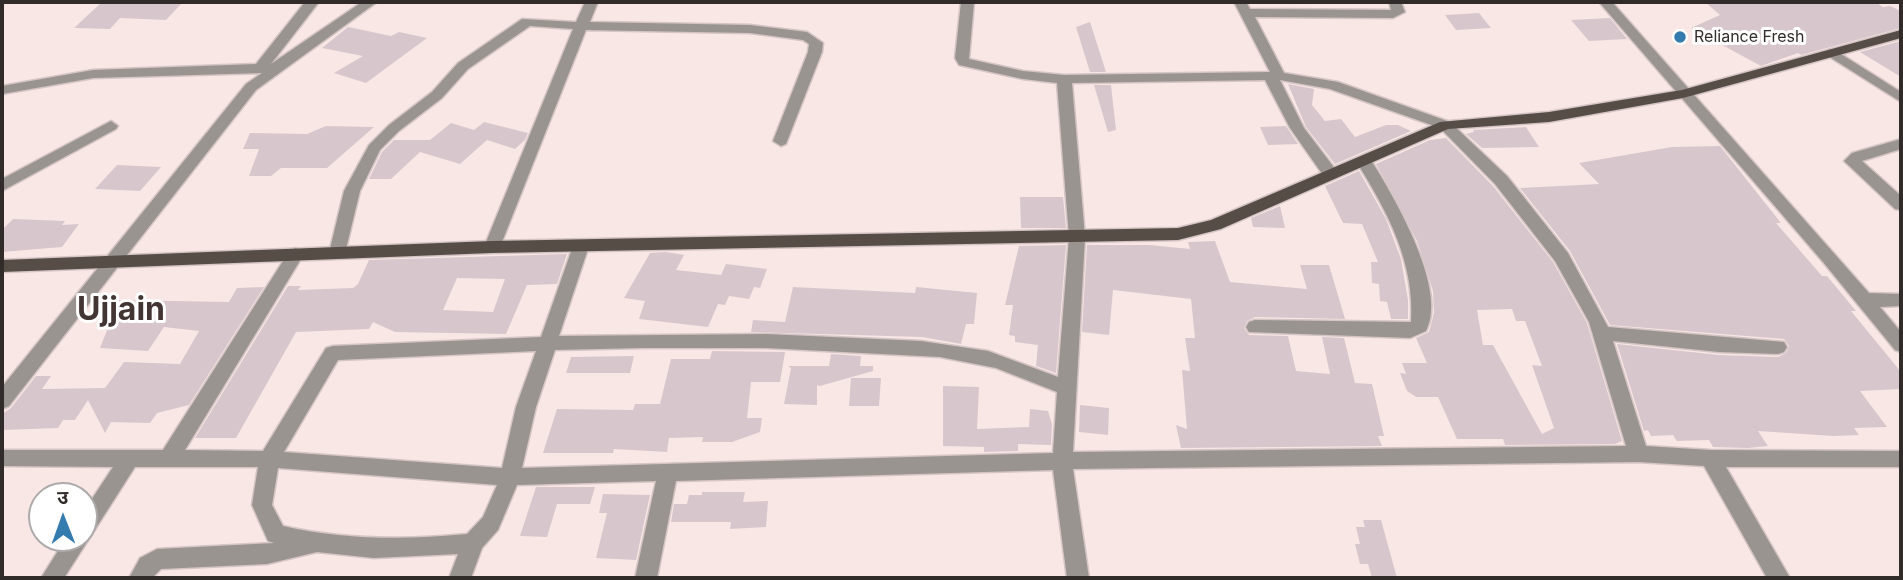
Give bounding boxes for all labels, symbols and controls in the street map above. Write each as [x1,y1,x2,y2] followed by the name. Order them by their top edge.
[1694,27,1805,47] place label: Reliance Fresh
[1672,29,1688,45] marker: Reliance Fresh
[77,291,165,329] district label: Ujjain
[28,482,98,552] north arrow
[57,486,68,509] text: उ

